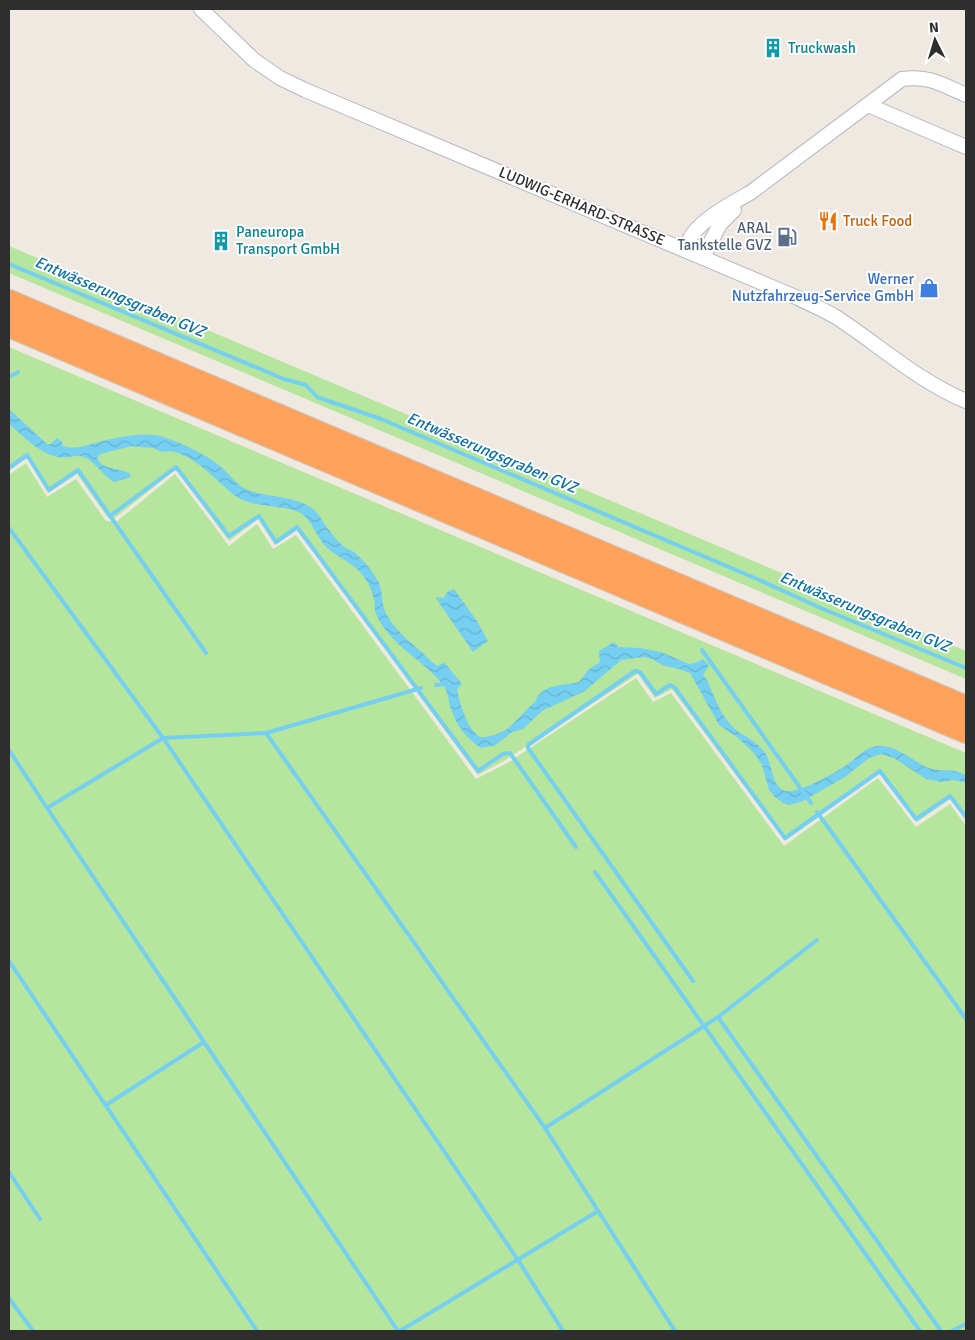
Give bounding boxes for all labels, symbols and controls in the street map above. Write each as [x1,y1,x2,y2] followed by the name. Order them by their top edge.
[910,15,960,65] north arrow
[928,19,940,36] text: N
[762,37,784,59] building icon: Truckwash
[788,39,856,57] place label: Truckwash
[496,163,668,249] street label: LUDWIG-ERHARD-STRASSE
[817,210,839,232] restaurant icon: Truck Food
[843,212,912,230] place label: Truck Food
[677,219,772,254] place label: ARAL Tankstelle GVZ
[236,223,340,258] place label: Paneuropa Transport GmbH
[776,226,798,248] fuel station icon: ARAL Tankstelle GVZ
[210,230,232,252] building icon: Paneuropa Transport GmbH
[32,252,210,343] water label: Entwässerungsgraben GVZ
[732,270,914,305] place label: Werner Nutzfahrzeug-Service GmbH
[918,277,940,299] shop icon: Werner Nutzfahrzeug-Service GmbH
[404,408,582,499] water label: Entwässerungsgraben GVZ
[777,567,955,658] water label: Entwässerungsgraben GVZ

